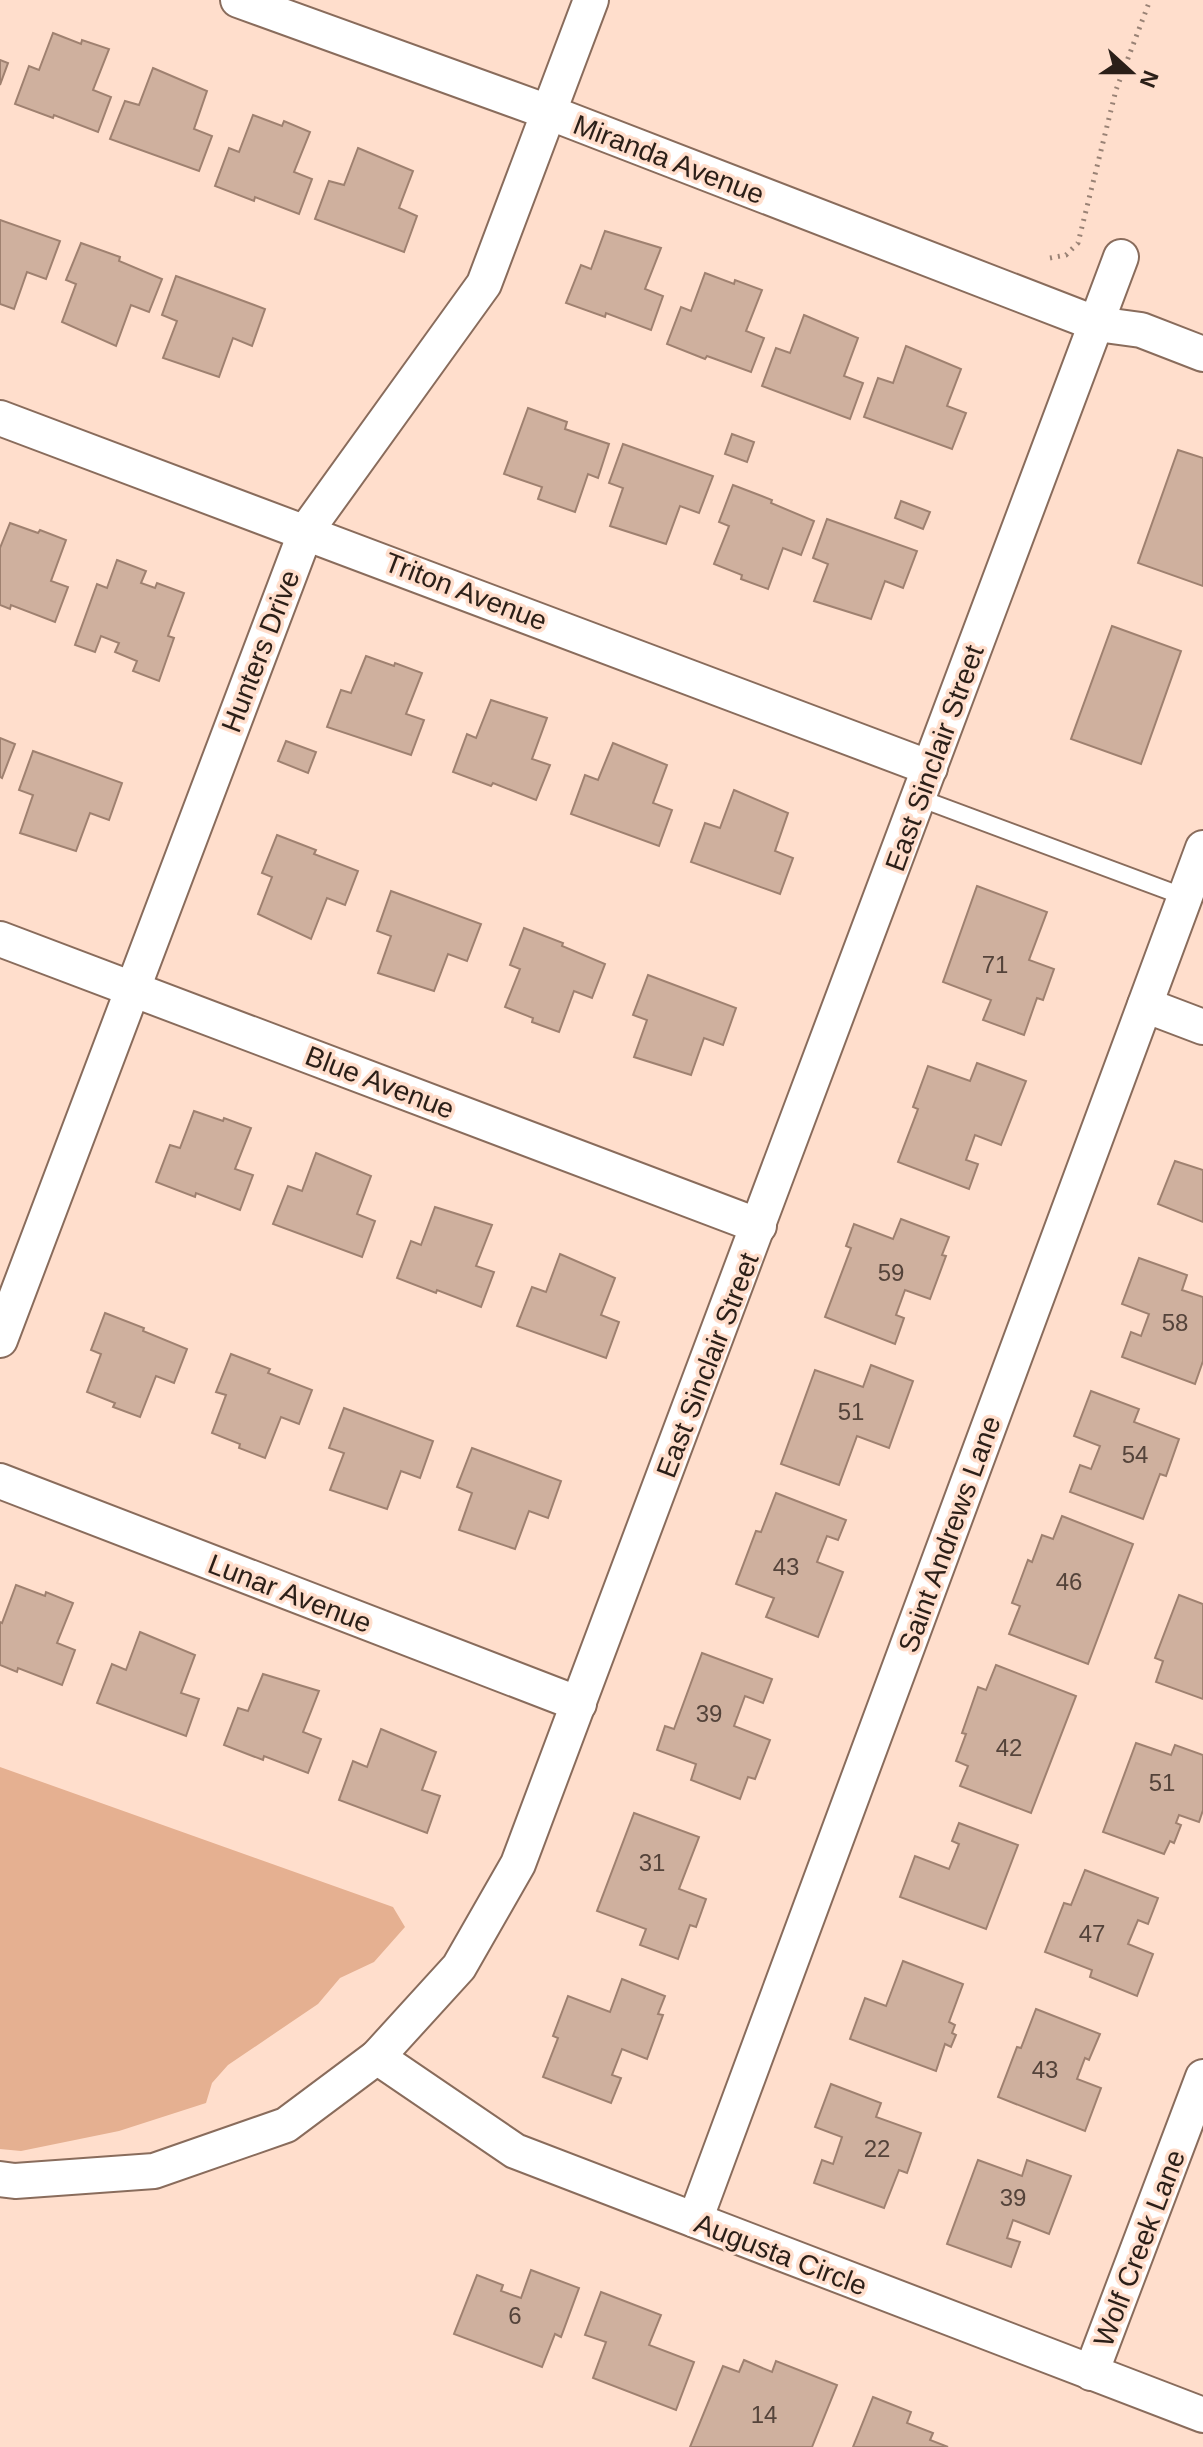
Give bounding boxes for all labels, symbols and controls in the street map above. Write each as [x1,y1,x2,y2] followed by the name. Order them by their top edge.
[1091,32,1171,112] north arrow
[1135,67,1164,91] text: N
[569,109,769,210] street label: Miranda Avenue
[380,546,551,637] street label: Triton Avenue
[215,566,306,737] street label: Hunters Drive
[879,641,990,875] street label: East Sinclair Street
[982,951,1008,978] house number: 71
[301,1040,459,1125] street label: Blue Avenue
[650,1248,765,1482] street label: East Sinclair Street
[878,1259,904,1286] house number: 59
[1162,1309,1188,1336] house number: 58
[838,1398,864,1425] house number: 51
[892,1412,1007,1656] street label: Saint Andrews Lane
[1122,1441,1148,1468] house number: 54
[204,1548,376,1639] street label: Lunar Avenue
[773,1553,799,1580] house number: 43
[1056,1568,1082,1595] house number: 46
[696,1700,722,1727] house number: 39
[996,1734,1022,1761] house number: 42
[1149,1769,1175,1796] house number: 51
[639,1849,665,1876] house number: 31
[1079,1920,1105,1947] house number: 47
[1032,2056,1058,2083] house number: 43
[864,2135,890,2162] house number: 22
[1088,2146,1191,2351] street label: Wolf Creek Lane
[1000,2184,1026,2211] house number: 39
[690,2207,871,2302] street label: Augusta Circle
[508,2302,522,2329] house number: 6
[751,2401,777,2428] house number: 14

